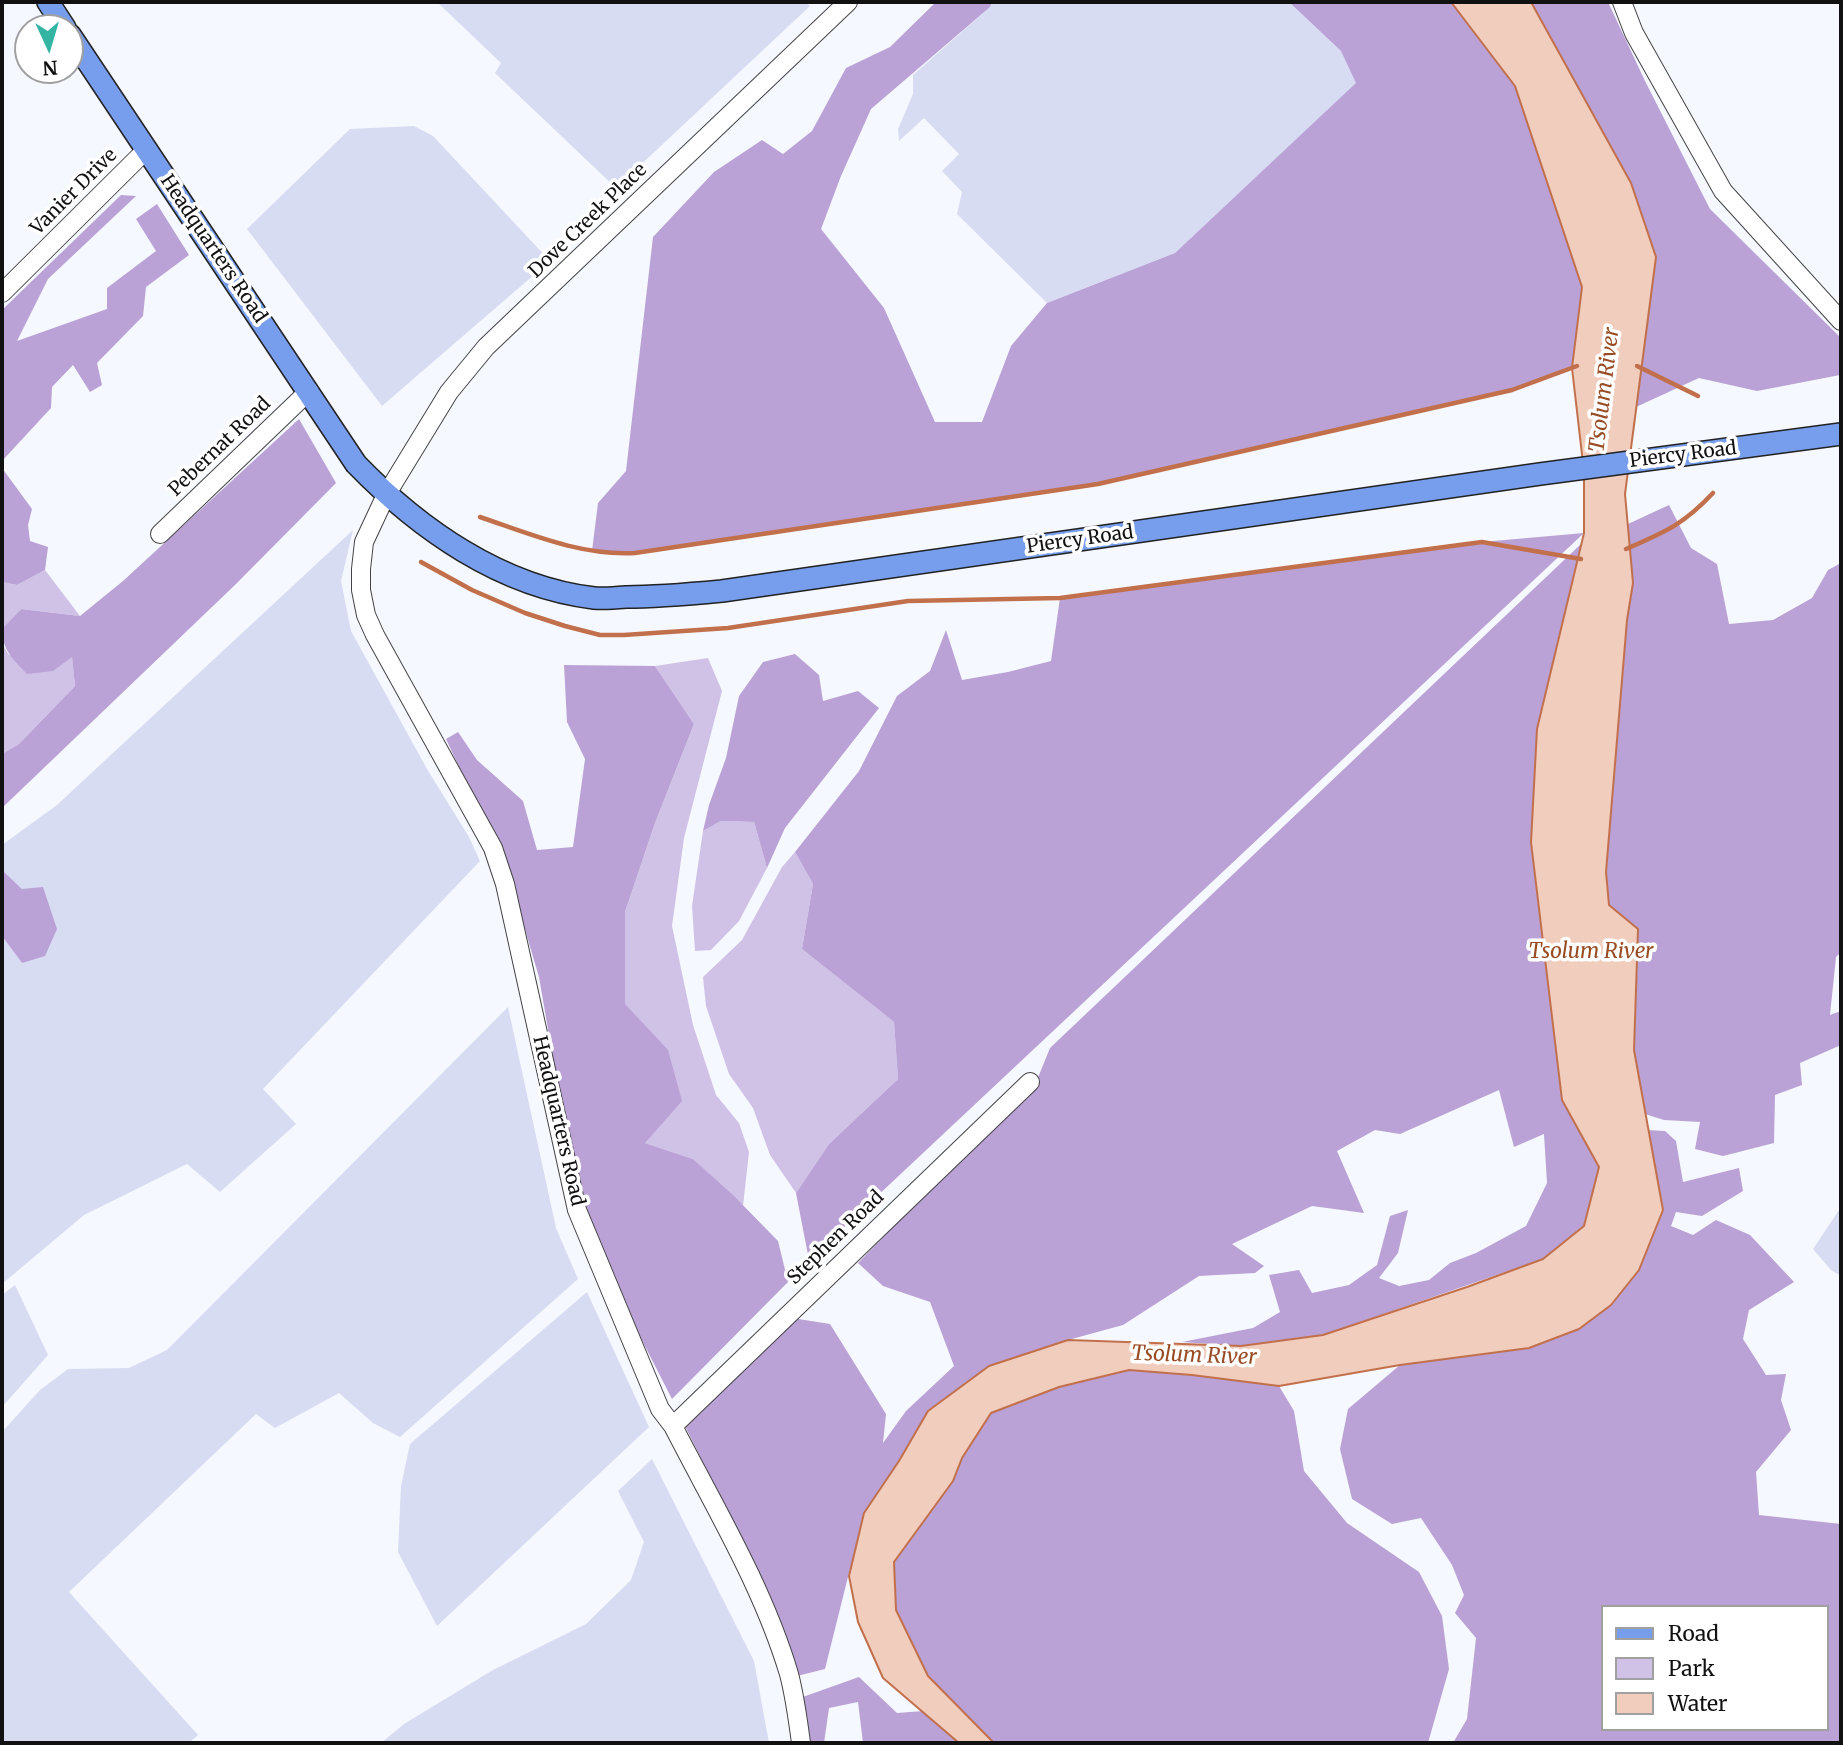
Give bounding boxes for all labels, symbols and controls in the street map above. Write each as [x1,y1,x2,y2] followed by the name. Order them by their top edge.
[14,14,84,84] north arrow
[42,55,59,80] text: N
[26,144,122,240] street label: Vanier Drive
[524,159,652,283] street label: Dove Creek Place
[155,171,271,327] street label: Headquarters Road
[1585,326,1625,454] water label: Tsolum River
[164,393,276,501] street label: Pebernat Road
[1628,437,1738,473] street label: Piercy Road
[1025,521,1135,559] street label: Piercy Road
[1528,939,1654,965] water label: Tsolum River
[527,1034,589,1208] street label: Headquarters Road
[783,1186,889,1290] street label: Stephen Road
[1131,1341,1257,1371] water label: Tsolum River
[1602,1605,1829,1731] legend
[1668,1620,1719,1647] text: Road
[1668,1655,1715,1682] text: Park
[1668,1690,1727,1717] text: Water

